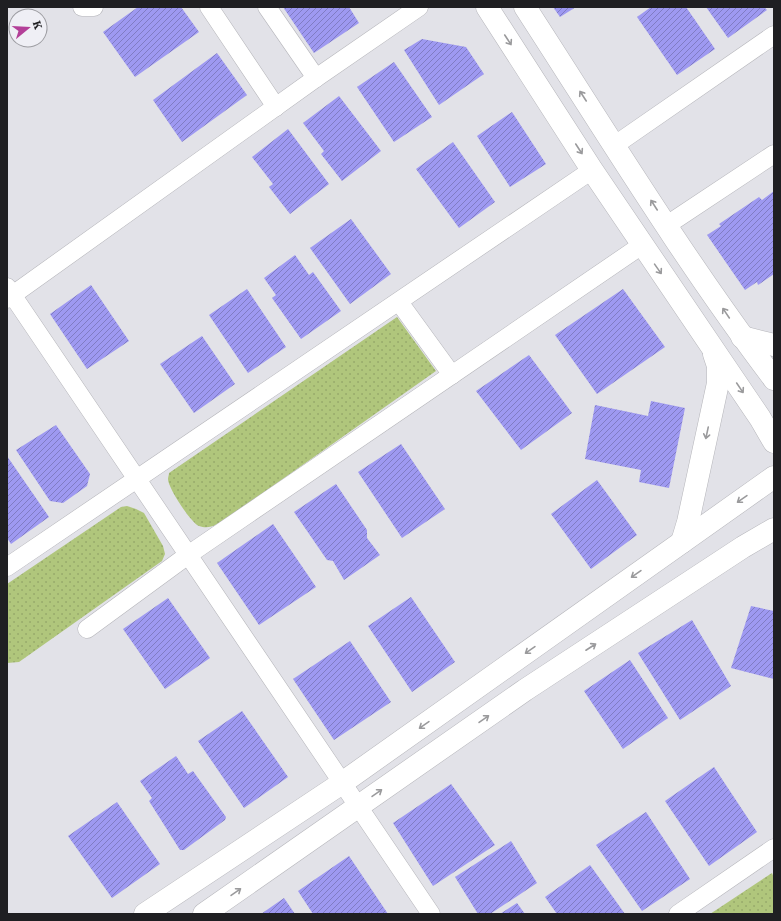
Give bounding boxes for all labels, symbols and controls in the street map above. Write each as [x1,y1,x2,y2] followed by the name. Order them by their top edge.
[8,8,48,48] north arrow
[30,19,46,32] text: K
[505,34,513,46] one-way arrow
[579,91,587,102] one-way arrow
[575,143,583,155] one-way arrow
[650,200,658,211] one-way arrow
[654,263,662,274] one-way arrow
[722,308,730,319] one-way arrow
[736,382,744,393] one-way arrow
[703,427,711,440] one-way arrow
[737,495,748,503] one-way arrow
[631,570,642,578] one-way arrow
[586,642,597,651] one-way arrow
[525,646,536,654] one-way arrow
[478,715,489,723] one-way arrow
[419,721,430,729] one-way arrow
[371,789,382,797] one-way arrow
[230,888,241,896] one-way arrow

